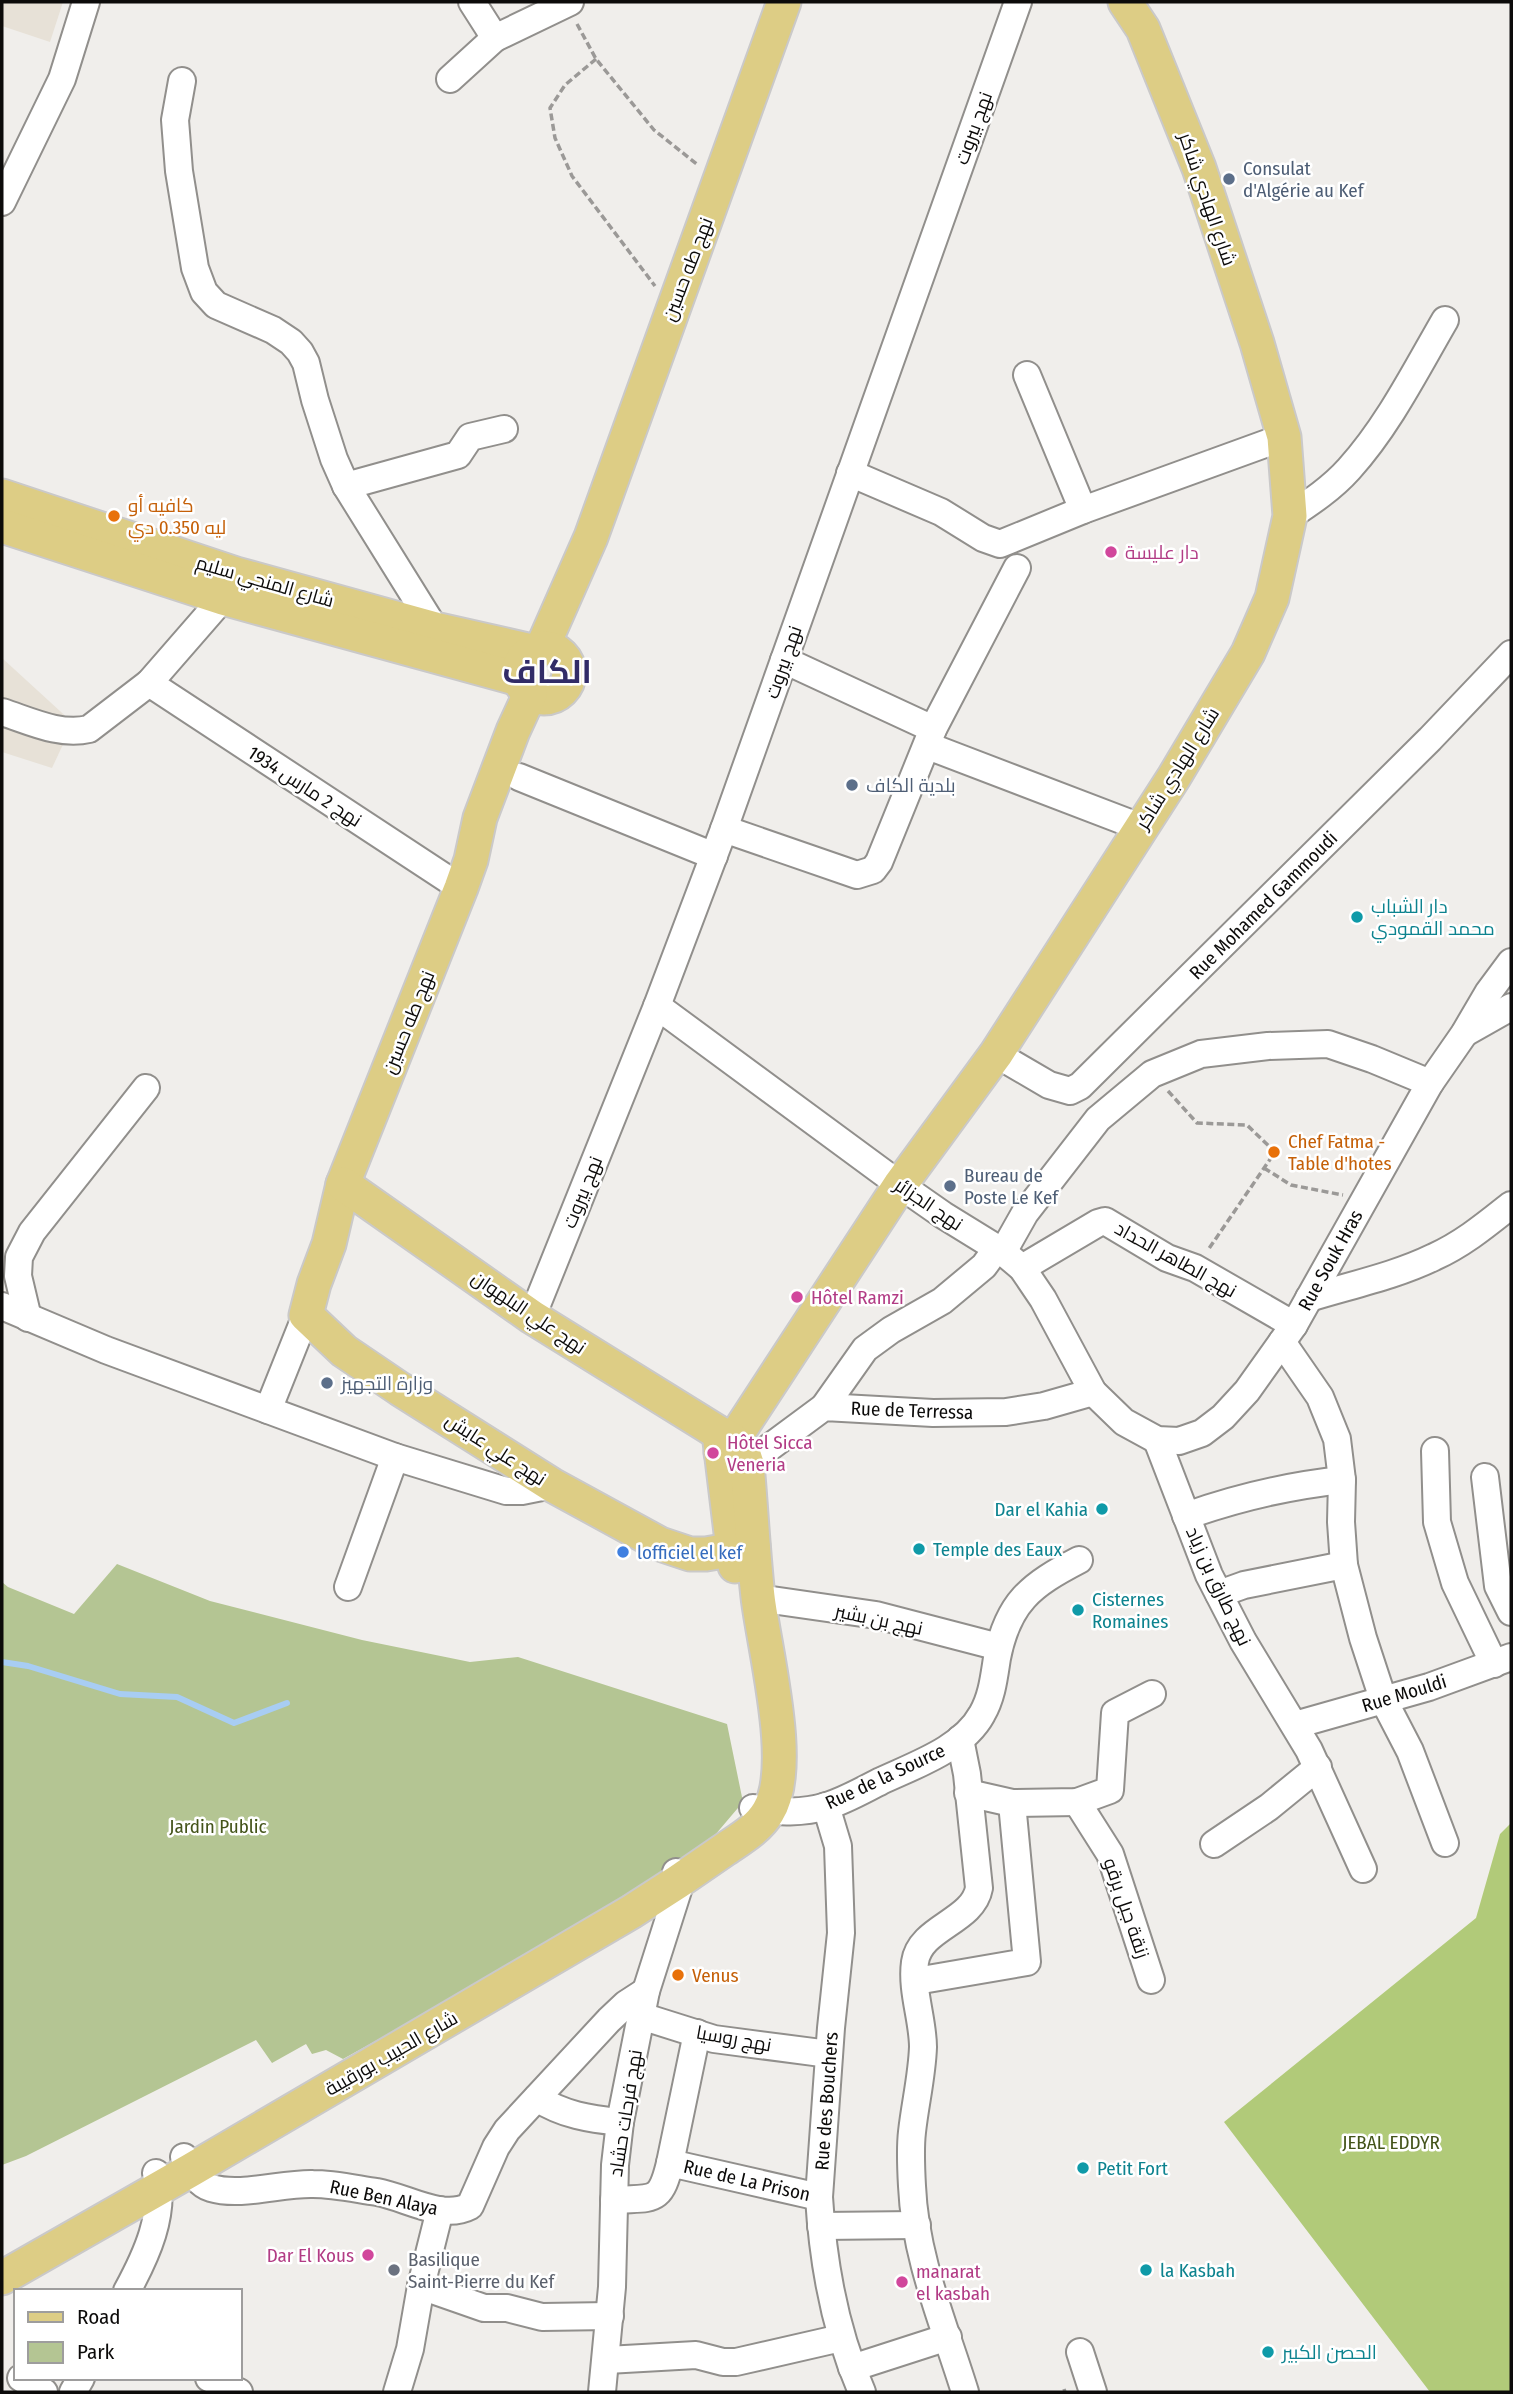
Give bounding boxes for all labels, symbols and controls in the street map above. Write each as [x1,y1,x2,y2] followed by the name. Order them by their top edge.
[950,89,999,168] street label: نهج بيروت
[1171,129,1241,270] street label: شارع الهادي شاكر
[1243,157,1365,202] place label: Consulat d'Algérie au Kef
[1221,171,1237,187] marker: Consulat d'Algérie au Kef
[657,214,720,325] street label: نهج طه حسين
[128,494,226,542] place label: كافيه أو ليه 0.350 دي
[106,508,122,524] marker: كافيه أو ليه 0.350 دي
[1125,541,1199,564] place label: دار عليسة
[1103,544,1119,560] marker: دار عليسة
[192,551,336,615] street label: شارع المنجي سليم
[760,623,809,702] street label: نهج بيروت
[502,652,592,692] district label: الكاف
[1130,703,1227,836] street label: شارع الهادي شاكر
[242,741,366,833] street label: نهج 2 مارس 1934
[866,774,956,797] place label: بلدية الكاف
[844,777,860,793] marker: بلدية الكاف
[1185,827,1342,984] street label: Rue Mohamed Gammoudi
[1371,895,1495,943] place label: دار الشباب محمد القمودي
[1349,909,1365,925] marker: دار الشباب محمد القمودي
[377,967,441,1078] street label: نهج طه حسين
[1288,1130,1392,1175] place label: Chef Fatma - Table d'hotes
[1266,1144,1282,1160] marker: Chef Fatma - Table d'hotes
[558,1153,609,1232] street label: نهج بيروت
[964,1164,1059,1209] place label: Bureau de Poste Le Kef
[888,1173,967,1237] street label: نهج الجزائر
[942,1178,958,1194] marker: Bureau de Poste Le Kef
[1293,1206,1368,1315] street label: Rue Souk Hras
[1110,1216,1241,1304] street label: نهج الطاهر الحداد
[466,1266,590,1362] street label: نهج علي البلهوان
[811,1286,904,1309] place label: Hôtel Ramzi
[789,1289,805,1305] marker: Hôtel Ramzi
[340,1372,433,1395] place label: وزارة التجهيز
[319,1375,335,1391] marker: وزارة التجهيز
[850,1397,974,1424] street label: Rue de Terressa
[439,1408,550,1493] street label: نهج علي عايش
[727,1431,813,1476] place label: Hôtel Sicca Veneria
[705,1445,721,1461] marker: Hôtel Sicca Veneria
[995,1498,1088,1521] place label: Dar el Kahia
[1094,1501,1110,1517] marker: Dar el Kahia
[1179,1523,1256,1650] street label: نهج طارق بن زياد
[933,1538,1063,1561] place label: Temple des Eaux
[637,1541,743,1564] place label: lofficiel el kef
[911,1541,927,1557] marker: Temple des Eaux
[615,1544,631,1560] marker: lofficiel el kef
[1092,1588,1168,1633] place label: Cisternes Romaines
[831,1599,925,1642] street label: نهج بن بشير
[1070,1602,1086,1618] marker: Cisternes Romaines
[1359,1670,1449,1717] street label: Rue Mouldi
[822,1739,949,1814] street label: Rue de la Source
[169,1815,267,1838] park label: Jardin Public
[1099,1855,1154,1961] street label: زنقة جبل برقو
[692,1964,739,1987] place label: Venus
[670,1967,686,1983] marker: Venus
[321,2006,463,2102] street label: شارع الحبيب بورقيبة
[694,2021,773,2058] street label: نهج روسيا
[810,2031,843,2171] street label: Rue des Bouchers
[604,2048,649,2179] street label: نهج فرحات حشاد
[1342,2131,1440,2154] park label: JEBAL EDDYR
[681,2155,812,2206] street label: Rue de La Prison
[1097,2157,1169,2180] place label: Petit Fort
[1075,2160,1091,2176] marker: Petit Fort
[328,2175,440,2220] street label: Rue Ben Alaya
[267,2244,354,2267] place label: Dar El Kous
[360,2247,376,2263] marker: Dar El Kous
[408,2248,555,2293] place label: Basilique Saint-Pierre du Kef
[1160,2259,1235,2282] place label: la Kasbah
[916,2260,990,2305] place label: manarat el kasbah
[386,2262,402,2278] marker: Basilique Saint-Pierre du Kef
[1138,2262,1154,2278] marker: la Kasbah
[894,2274,910,2290] marker: manarat el kasbah
[14,2289,242,2380] legend
[77,2304,121,2330] text: Road
[77,2339,115,2365] text: Park
[1281,2341,1377,2364] place label: الحصن الكبير
[1260,2344,1276,2360] marker: الحصن الكبير

